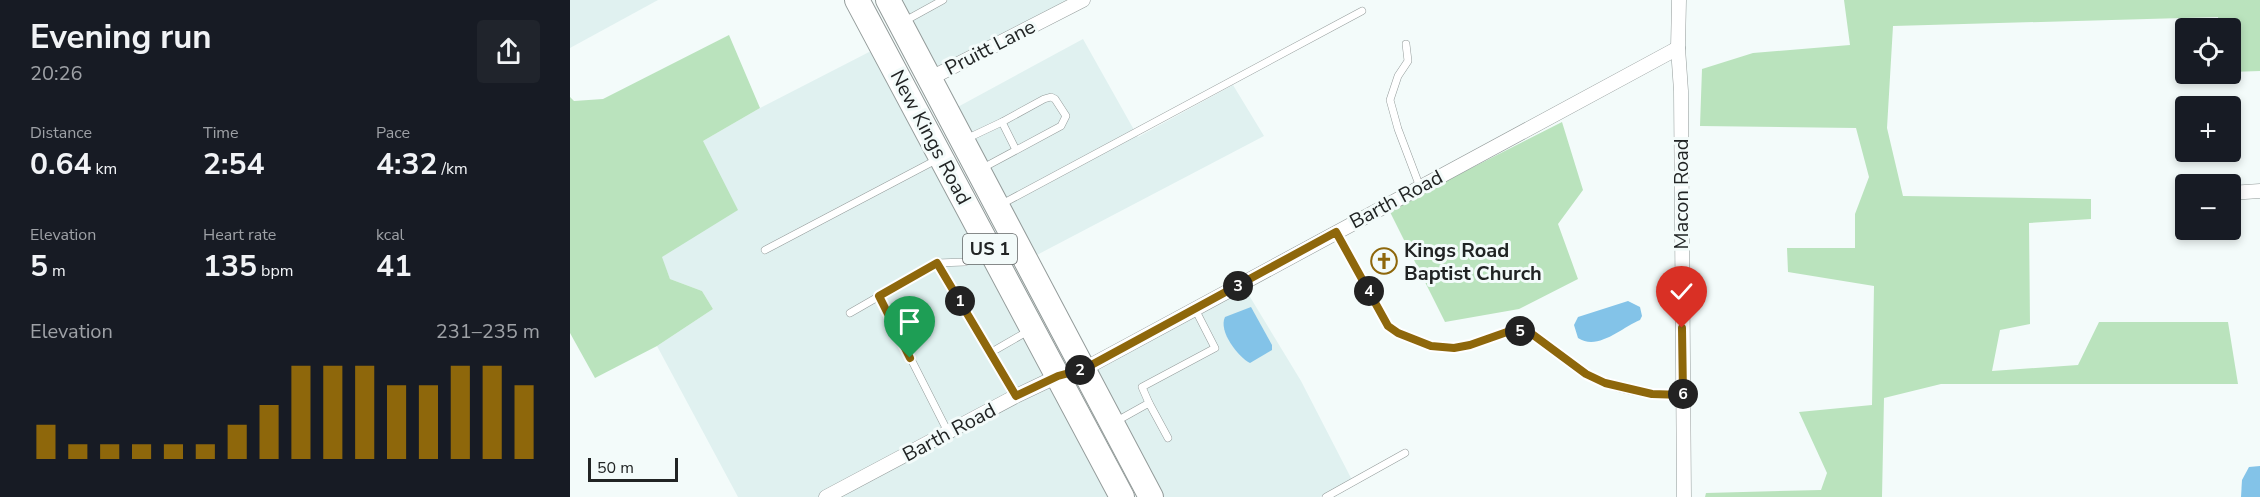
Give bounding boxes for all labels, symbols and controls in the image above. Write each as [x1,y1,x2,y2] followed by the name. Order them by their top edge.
[941,13,1040,82] street label: Pruitt Lane
[30,15,212,60] text: Evening run
[2175,18,2241,240] map controls
[2175,18,2241,84] button: locate
[477,20,540,83] button: share
[30,60,83,87] text: 20:26
[884,65,977,209] street label: New Kings Road
[2175,96,2241,162] button: +
[30,122,92,144] text: Distance
[203,122,239,144] text: Time
[376,122,410,144] text: Pace
[1668,139,1695,249] street label: Macon Road
[30,144,91,185] text: 0.64
[203,144,264,185] text: 2:54
[376,144,437,185] text: 4:32
[91,158,117,180] text: km
[437,158,468,180] text: /km
[1345,164,1448,235] street label: Barth Road
[2175,174,2241,240] button: −
[30,224,96,246] text: Elevation
[203,224,276,246] text: Heart rate
[376,224,404,246] text: kcal
[963,234,1017,264] road number: US 1
[1404,237,1542,287] place label: Kings Road Baptist Church
[30,246,48,287] text: 5
[203,246,257,287] text: 135
[376,246,412,287] text: 41
[1369,246,1399,276] church icon: Kings Road Baptist Church
[48,260,66,282] text: m
[257,260,293,282] text: bpm
[1656,266,1707,328] pin
[1223,271,1253,301] pin: 3
[1233,275,1243,297] text: 3
[1665,275,1698,308] icon: check
[1354,276,1384,306] pin: 4
[1364,280,1374,302] text: 4
[945,286,975,316] pin: 1
[955,290,965,312] text: 1
[884,296,935,358] pin
[893,305,926,338] icon: arrive
[1505,316,1535,346] pin: 5
[30,318,113,345] text: Elevation
[436,318,540,345] text: 231–235 m
[1515,320,1525,342] text: 5
[1065,355,1095,385] pin: 2
[1075,359,1085,381] text: 2
[1668,379,1698,409] pin: 6
[1678,383,1688,405] text: 6
[898,397,1001,468] street label: Barth Road
[588,455,678,482] scale bar
[597,457,634,479] text: 50 m

